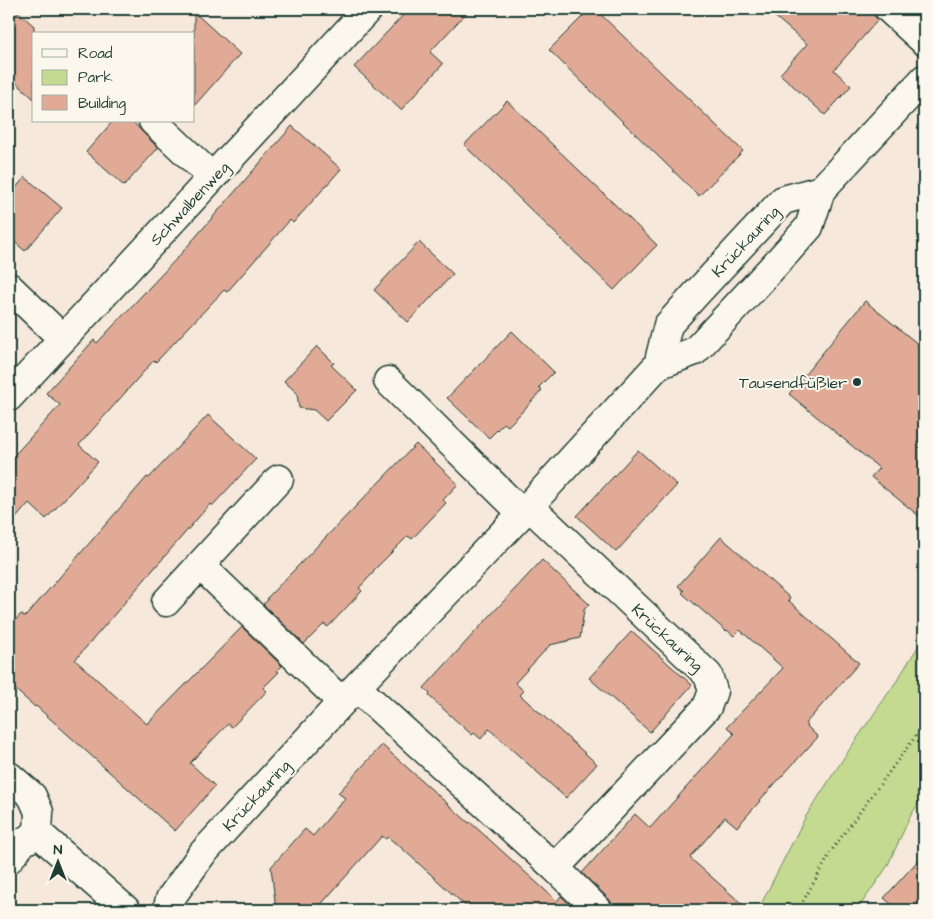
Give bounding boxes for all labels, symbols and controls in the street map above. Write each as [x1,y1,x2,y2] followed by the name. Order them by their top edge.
[32,32,195,122] legend
[78,43,113,64] text: Road
[78,67,113,88] text: Park
[78,93,126,115] text: Building
[145,157,235,251] street label: Schwalbenweg
[707,201,785,283] street label: Krückauring
[739,372,847,394] place label: Tausendfüßler
[851,376,863,388] marker: Tausendfüßler
[626,599,708,677] street label: Krückauring
[218,755,296,837] street label: Krückauring
[32,836,82,886] north arrow
[54,840,63,860] text: N

